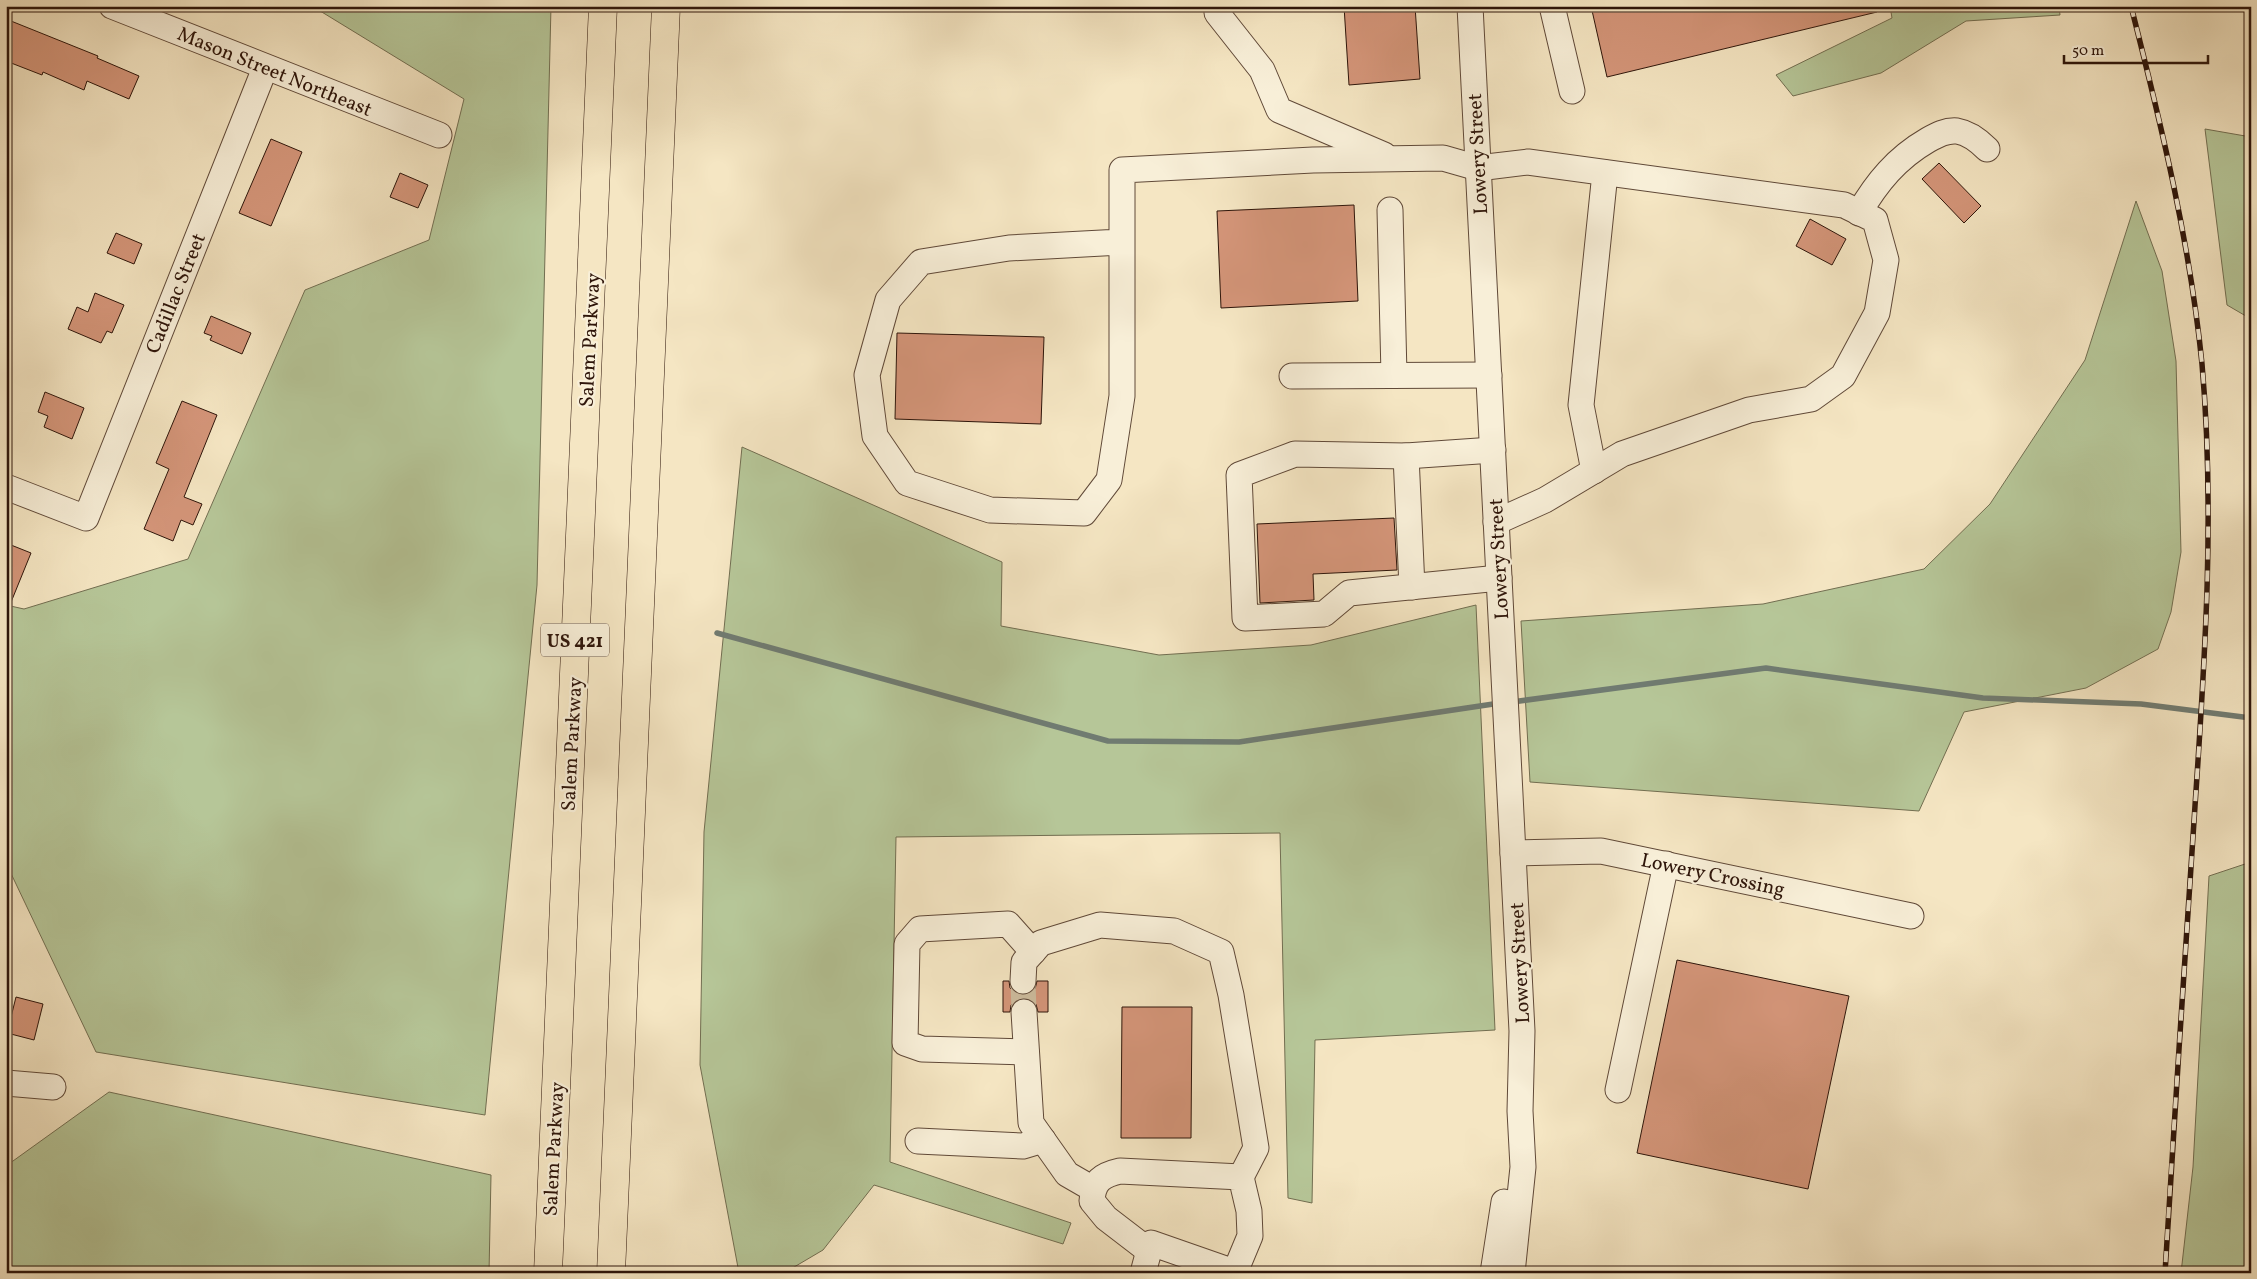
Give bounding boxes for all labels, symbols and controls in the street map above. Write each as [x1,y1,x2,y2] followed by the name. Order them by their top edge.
[173,21,376,125] street label: Mason Street Northeast
[2064,32,2208,64] scale bar
[2072,41,2104,62] text: 50 m
[1462,93,1496,215] street label: Lowery Street
[140,229,214,358] street label: Cadillac Street
[573,272,609,408] street label: Salem Parkway
[1483,498,1517,620] street label: Lowery Street
[541,624,609,656] road number: US 421
[555,676,591,812] street label: Salem Parkway
[1638,847,1787,905] street label: Lowery Crossing
[1504,902,1538,1024] street label: Lowery Street
[537,1081,573,1217] street label: Salem Parkway

